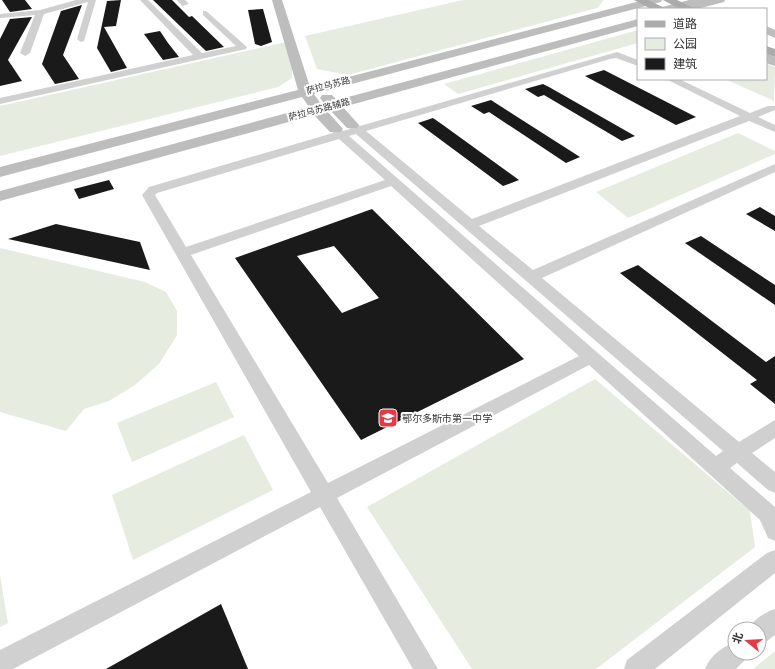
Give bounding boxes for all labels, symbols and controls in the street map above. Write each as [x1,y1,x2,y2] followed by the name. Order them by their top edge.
[637,8,767,80] legend
[673,15,697,32] text: 道路
[673,35,697,52] text: 公园
[673,55,697,72] text: 建筑
[305,73,351,97] street label: 萨拉乌苏路
[287,95,351,123] street label: 萨拉乌苏路辅路
[377,407,399,429] school or university icon: 鄂尔多斯市第一中学
[402,411,492,425] place label: 鄂尔多斯市第一中学
[727,621,767,661] north arrow
[728,630,746,645] text: 北

